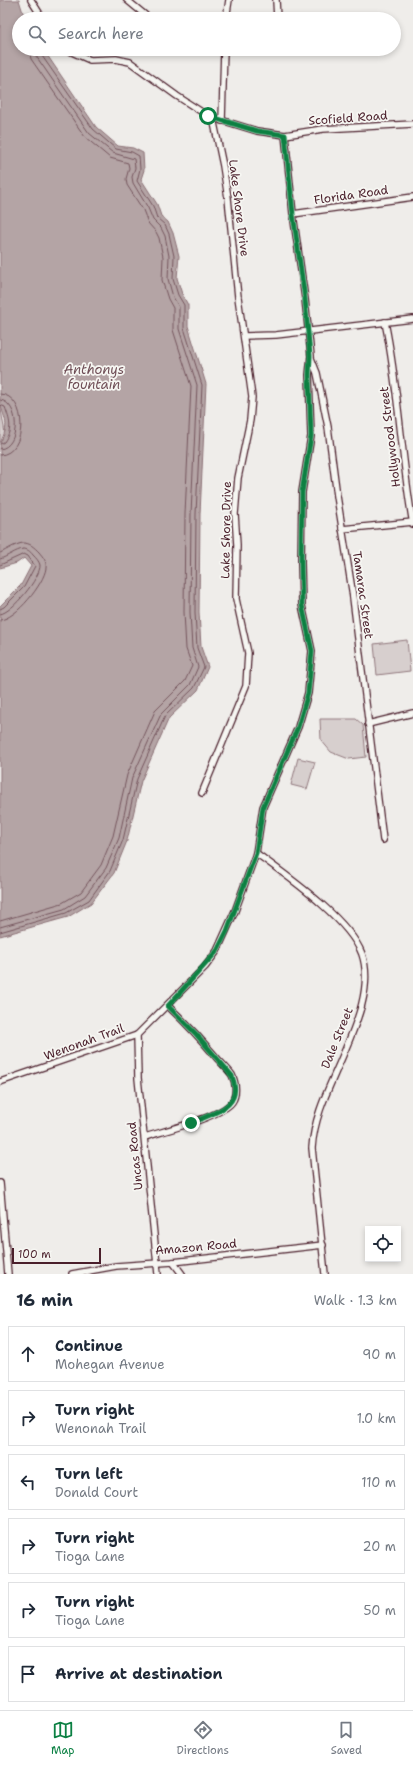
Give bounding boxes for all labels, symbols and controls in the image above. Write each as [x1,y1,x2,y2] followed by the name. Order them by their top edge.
[12,12,401,56] search box
[26,23,48,45] icon: search
[58,24,144,44] text: Search here
[199,107,217,125] route start
[308,107,388,129] street label: Scofield Road
[225,159,253,258] street label: Lake Shore Drive
[313,182,390,208] street label: Florida Road
[64,361,124,393] water label: Anthonys fountain
[376,386,404,488] street label: Hollywood Street
[217,481,235,579] street label: Lake Shore Drive
[349,550,377,640] street label: Tamarac Street
[317,1005,357,1071] street label: Dale Street
[42,1020,127,1064] street label: Wenonah Trail
[182,1114,200,1132] route end
[123,1121,147,1191] street label: Uncas Road
[365,1226,401,1262] map controls
[365,1226,401,1262] button: locate
[154,1235,238,1259] street label: Amazon Road
[12,1246,101,1265] scale bar
[18,1247,51,1262] text: 100 m
[16,1289,73,1311] text: 16 min
[314,1292,397,1309] text: Walk · 1.3 km
[55,1336,123,1356] text: Continue
[17,1343,39,1365] icon: ahead
[362,1346,396,1363] text: 90 m
[55,1356,165,1373] text: Mohegan Avenue
[55,1400,135,1420] text: Turn right
[17,1407,39,1429] icon: right
[357,1410,396,1427] text: 1.0 km
[55,1420,146,1437] text: Wenonah Trail
[55,1464,123,1484] text: Turn left
[17,1471,39,1493] icon: left
[361,1474,396,1491] text: 110 m
[55,1484,138,1501] text: Donald Court
[55,1528,135,1548] text: Turn right
[17,1535,39,1557] icon: right
[363,1538,396,1555] text: 20 m
[55,1548,125,1565] text: Tioga Lane
[55,1592,135,1612] text: Turn right
[17,1599,39,1621] icon: right
[363,1602,396,1619] text: 50 m
[55,1612,125,1629] text: Tioga Lane
[17,1663,39,1685] icon: arrive
[55,1664,223,1684] text: Arrive at destination
[51,1719,75,1758] tab: Map
[176,1719,229,1758] tab: Directions
[331,1719,362,1758] tab: Saved

